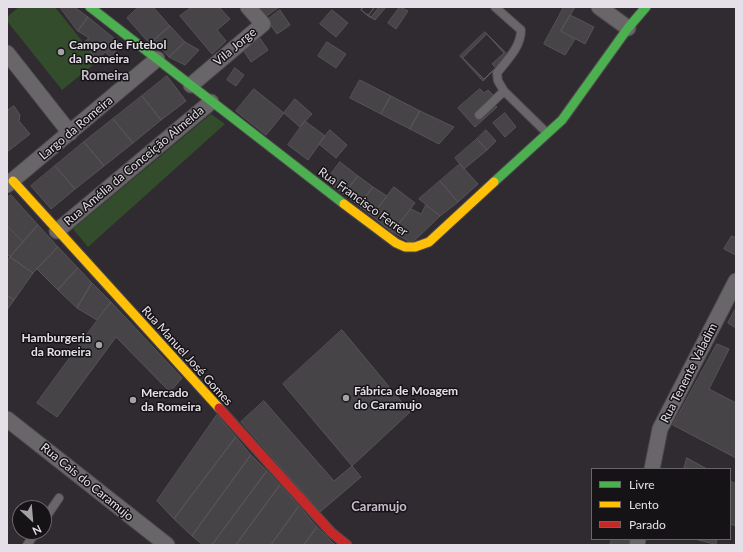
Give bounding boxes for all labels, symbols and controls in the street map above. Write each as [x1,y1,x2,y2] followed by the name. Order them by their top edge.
[211,25,259,69] street label: Vila Jorge
[69,38,166,66] place label: Campo de Futebol da Romeira
[56,47,66,57] marker: Campo de Futebol da Romeira
[81,68,129,84] district label: Romeira
[36,93,116,163] street label: Largo da Romeira
[61,103,207,229] street label: Rua Amélia da Conceição Almeida
[315,165,411,239] street label: Rua Francisco Ferrer
[139,303,235,409] street label: Rua Manuel José Gomes
[658,321,720,425] street label: Rua Tenente Valadim
[22,331,91,359] place label: Hamburgeria da Romeira
[94,340,104,350] marker: Hamburgeria da Romeira
[354,384,458,412] place label: Fábrica de Moagem do Caramujo
[141,386,201,414] place label: Mercado da Romeira
[341,393,351,403] marker: Fábrica de Moagem do Caramujo
[128,395,138,405] marker: Mercado da Romeira
[38,440,136,524] street label: Rua Cais do Caramujo
[591,468,731,540] legend
[629,477,655,492] text: Livre
[629,497,659,512] text: Lento
[351,499,407,515] district label: Caramujo
[12,500,52,540] north arrow
[629,517,666,532] text: Parado
[30,523,44,538] text: N

